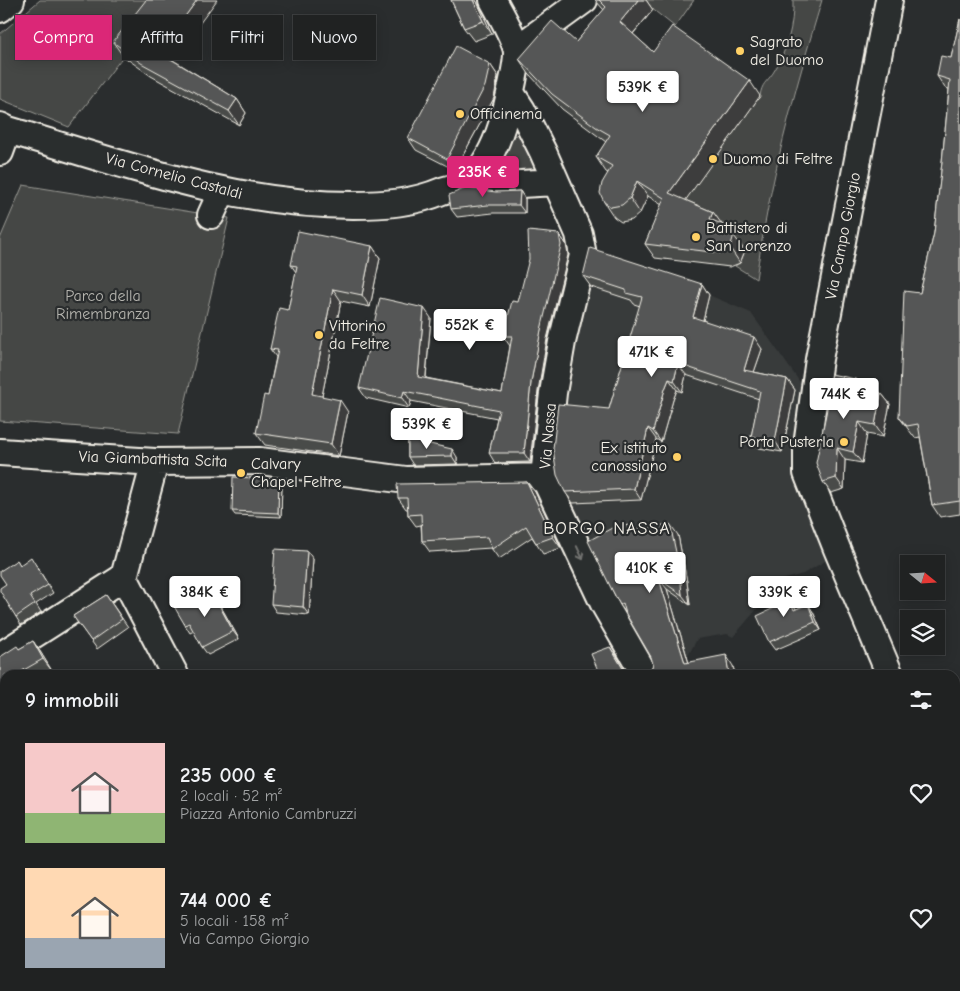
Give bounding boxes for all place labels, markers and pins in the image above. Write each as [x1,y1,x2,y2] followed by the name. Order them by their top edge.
[750,33,824,69] place label: Sagrato del Duomo
[734,45,746,57] marker: Sagrato del Duomo
[602,70,684,113] pin: 539K €
[470,105,543,123] place label: Officinema
[454,108,466,120] marker: Officinema
[723,150,833,168] place label: Duomo di Feltre
[707,153,719,165] marker: Duomo di Feltre
[442,156,524,198] pin: 235K €
[706,219,791,255] place label: Battistero di San Lorenzo
[690,231,702,243] marker: Battistero di San Lorenzo
[429,308,511,351] pin: 552K €
[329,317,390,353] place label: Vittorino da Feltre
[313,329,325,341] marker: Vittorino da Feltre
[611,336,693,378] pin: 471K €
[803,378,885,420] pin: 744K €
[386,408,468,450] pin: 539K €
[739,433,834,451] place label: Porta Pusterla
[838,436,850,448] marker: Porta Pusterla
[591,439,667,475] place label: Ex istituto canossiano
[671,451,683,463] marker: Ex istituto canossiano
[251,455,342,491] place label: Calvary Chapel Feltre
[235,467,247,479] marker: Calvary Chapel Feltre
[609,552,691,594] pin: 410K €
[164,576,246,618] pin: 384K €
[743,576,825,618] pin: 339K €

